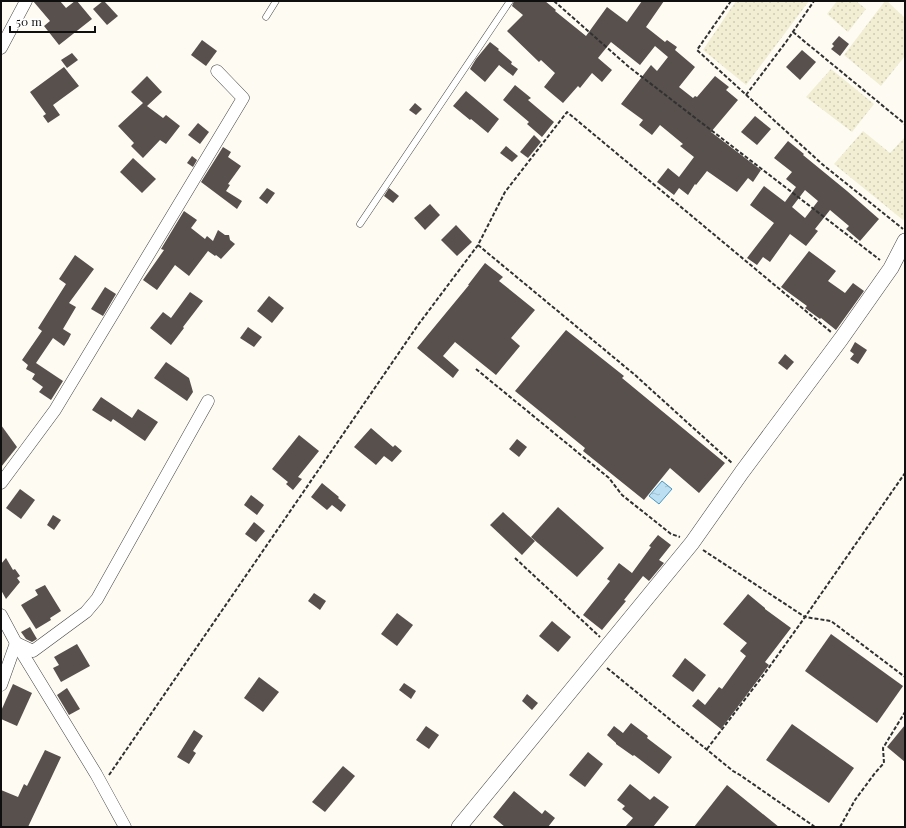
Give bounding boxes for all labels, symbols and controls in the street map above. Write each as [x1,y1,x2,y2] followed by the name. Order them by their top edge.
[10,8,95,34] scale bar
[16,13,42,29] text: 50 m

